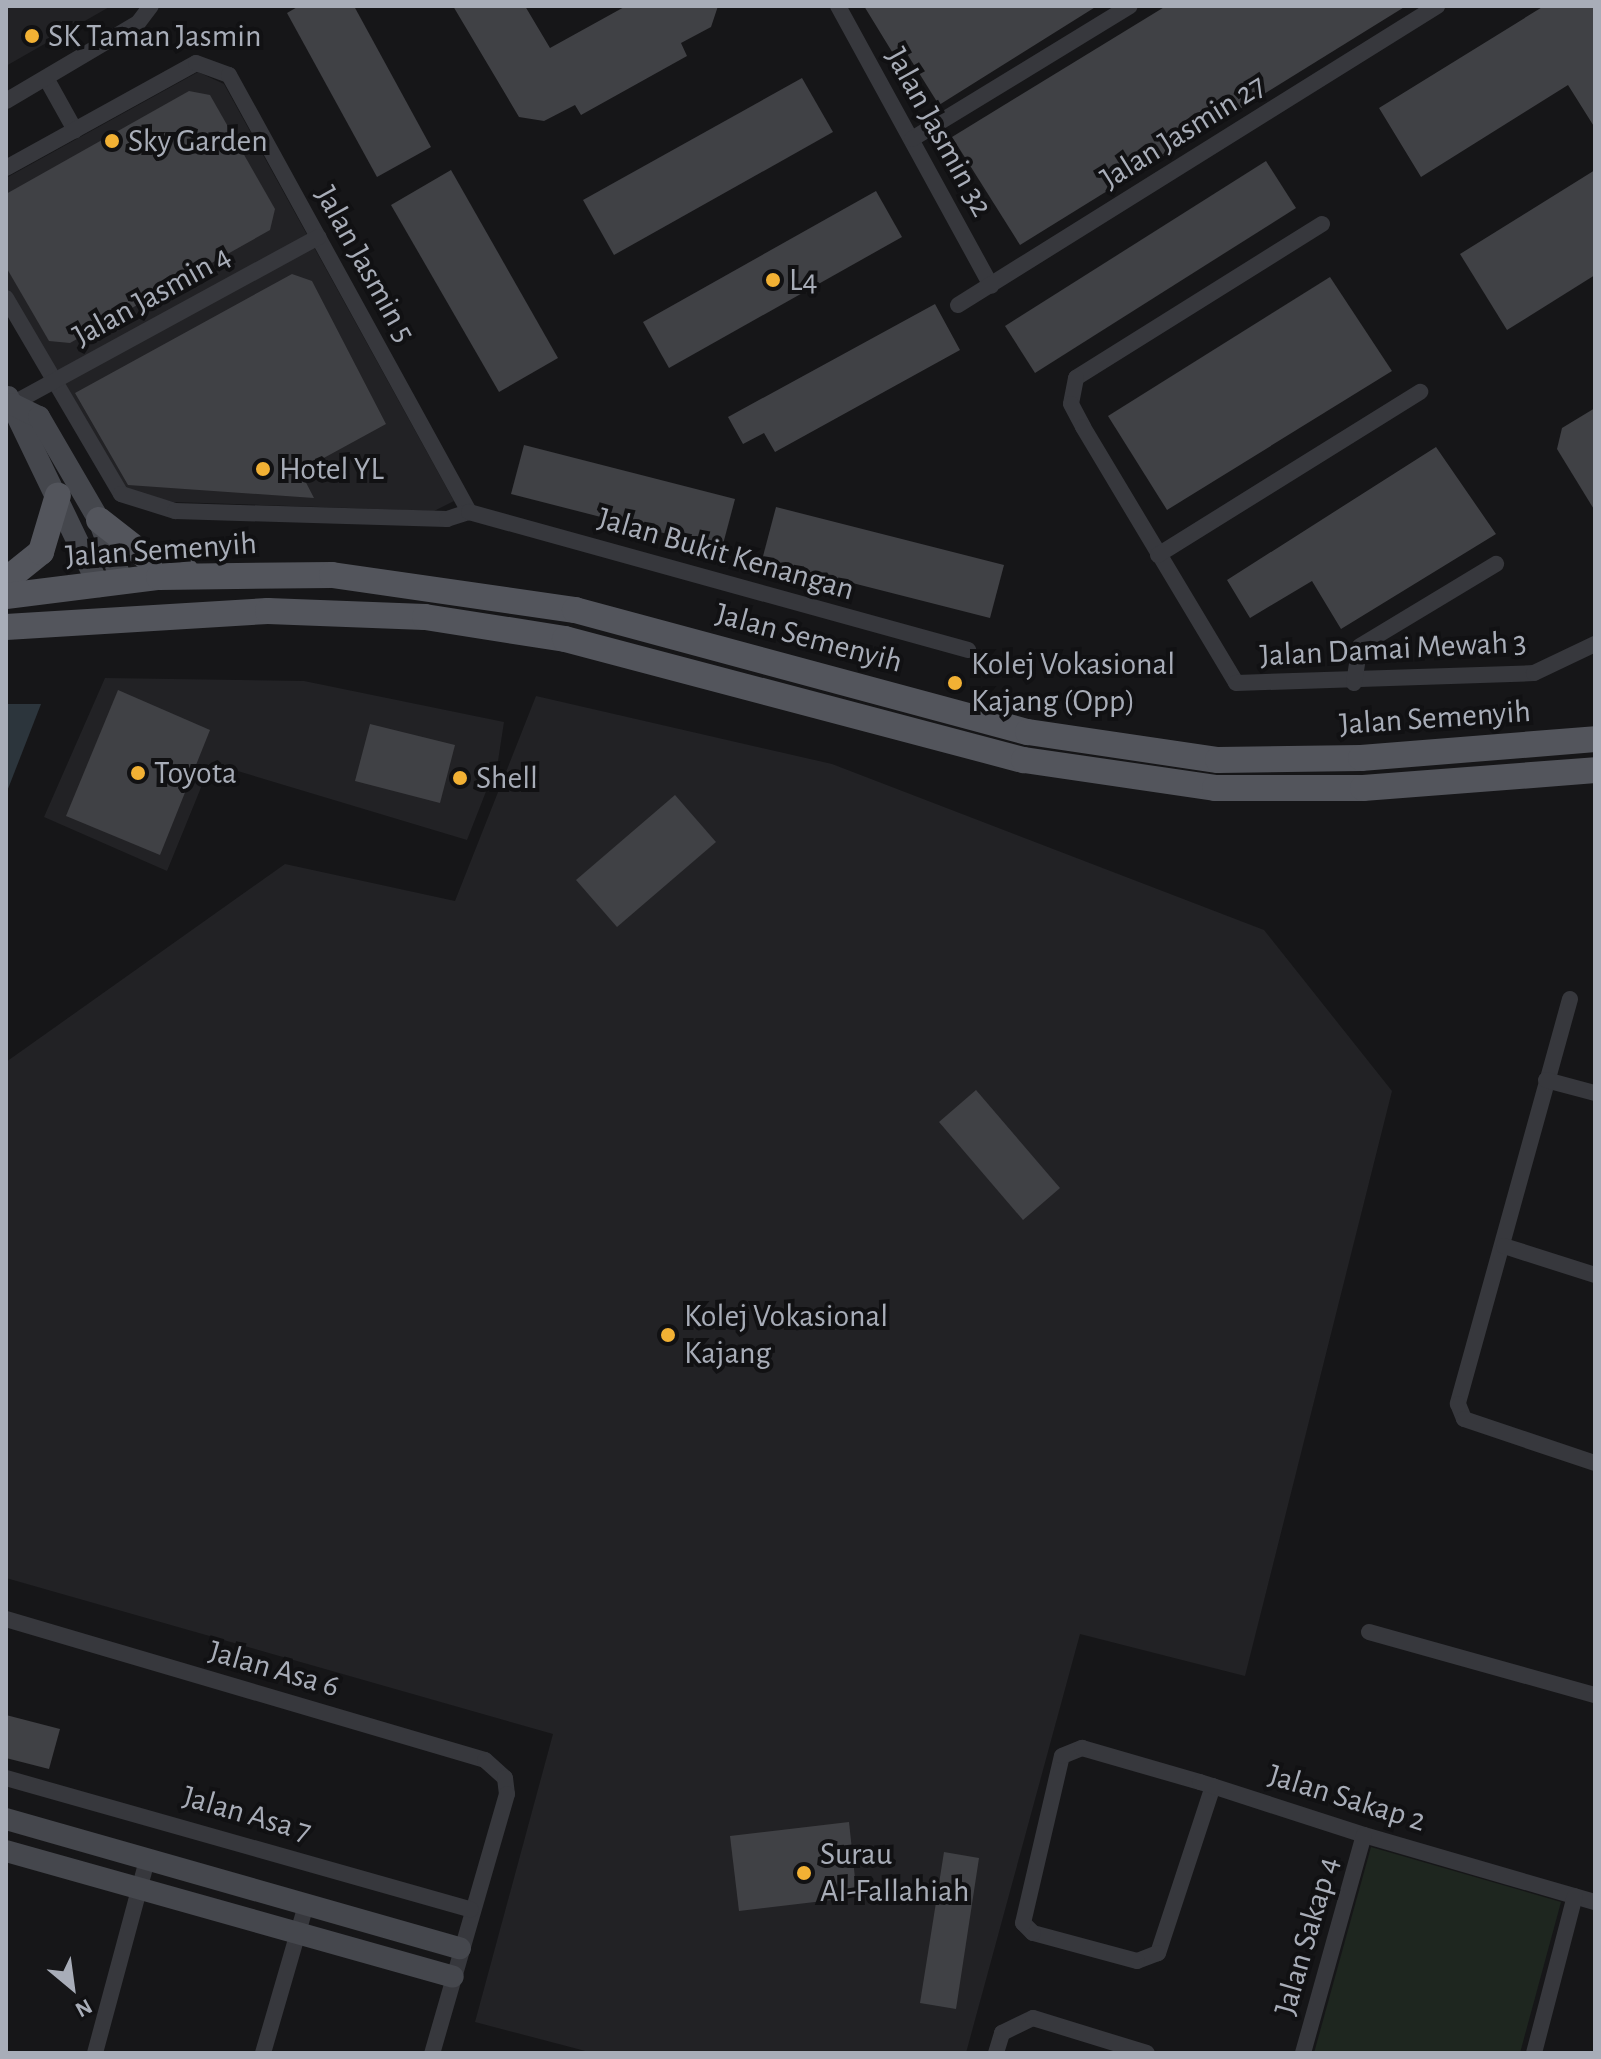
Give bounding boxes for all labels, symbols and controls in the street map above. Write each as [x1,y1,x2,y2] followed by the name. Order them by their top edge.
[48,17,262,55] place label: SK Taman Jasmin
[23,27,41,45] marker: SK Taman Jasmin
[877,41,1001,223] street label: Jalan Jasmin 32
[1093,66,1273,198] street label: Jalan Jasmin 27
[128,122,268,160] place label: Sky Garden
[103,132,121,150] marker: Sky Garden
[306,179,424,349] street label: Jalan Jasmin 5
[66,237,238,355] street label: Jalan Jasmin 4
[789,261,818,299] place label: L4
[764,271,782,289] marker: L4
[279,450,384,488] place label: Hotel YL
[254,460,272,478] marker: Hotel YL
[593,499,859,609] street label: Jalan Bukit Kenangan
[64,524,258,576] street label: Jalan Semenyih
[711,595,907,681] street label: Jalan Semenyih
[1259,623,1527,675] street label: Jalan Damai Mewah 3
[971,646,1175,721] place label: Kolej Vokasional Kajang (Opp)
[946,674,964,692] marker: Kolej Vokasional Kajang (Opp)
[1338,692,1532,744] street label: Jalan Semenyih
[154,754,237,792] place label: Toyota
[476,759,538,797] place label: Shell
[129,764,147,782] marker: Toyota
[451,769,469,787] marker: Shell
[684,1298,888,1373] place label: Kolej Vokasional Kajang
[659,1326,677,1344] marker: Kolej Vokasional Kajang
[204,1632,344,1706] street label: Jalan Asa 6
[1264,1756,1430,1840] street label: Jalan Sakap 2
[178,1777,316,1851] street label: Jalan Asa 7
[820,1836,969,1911] place label: Surau Al-Fallahiah
[1266,1852,1348,2020] street label: Jalan Sakap 4
[795,1864,813,1882] marker: Surau Al-Fallahiah
[32,1947,112,2027] north arrow
[72,1995,96,2021] text: N

